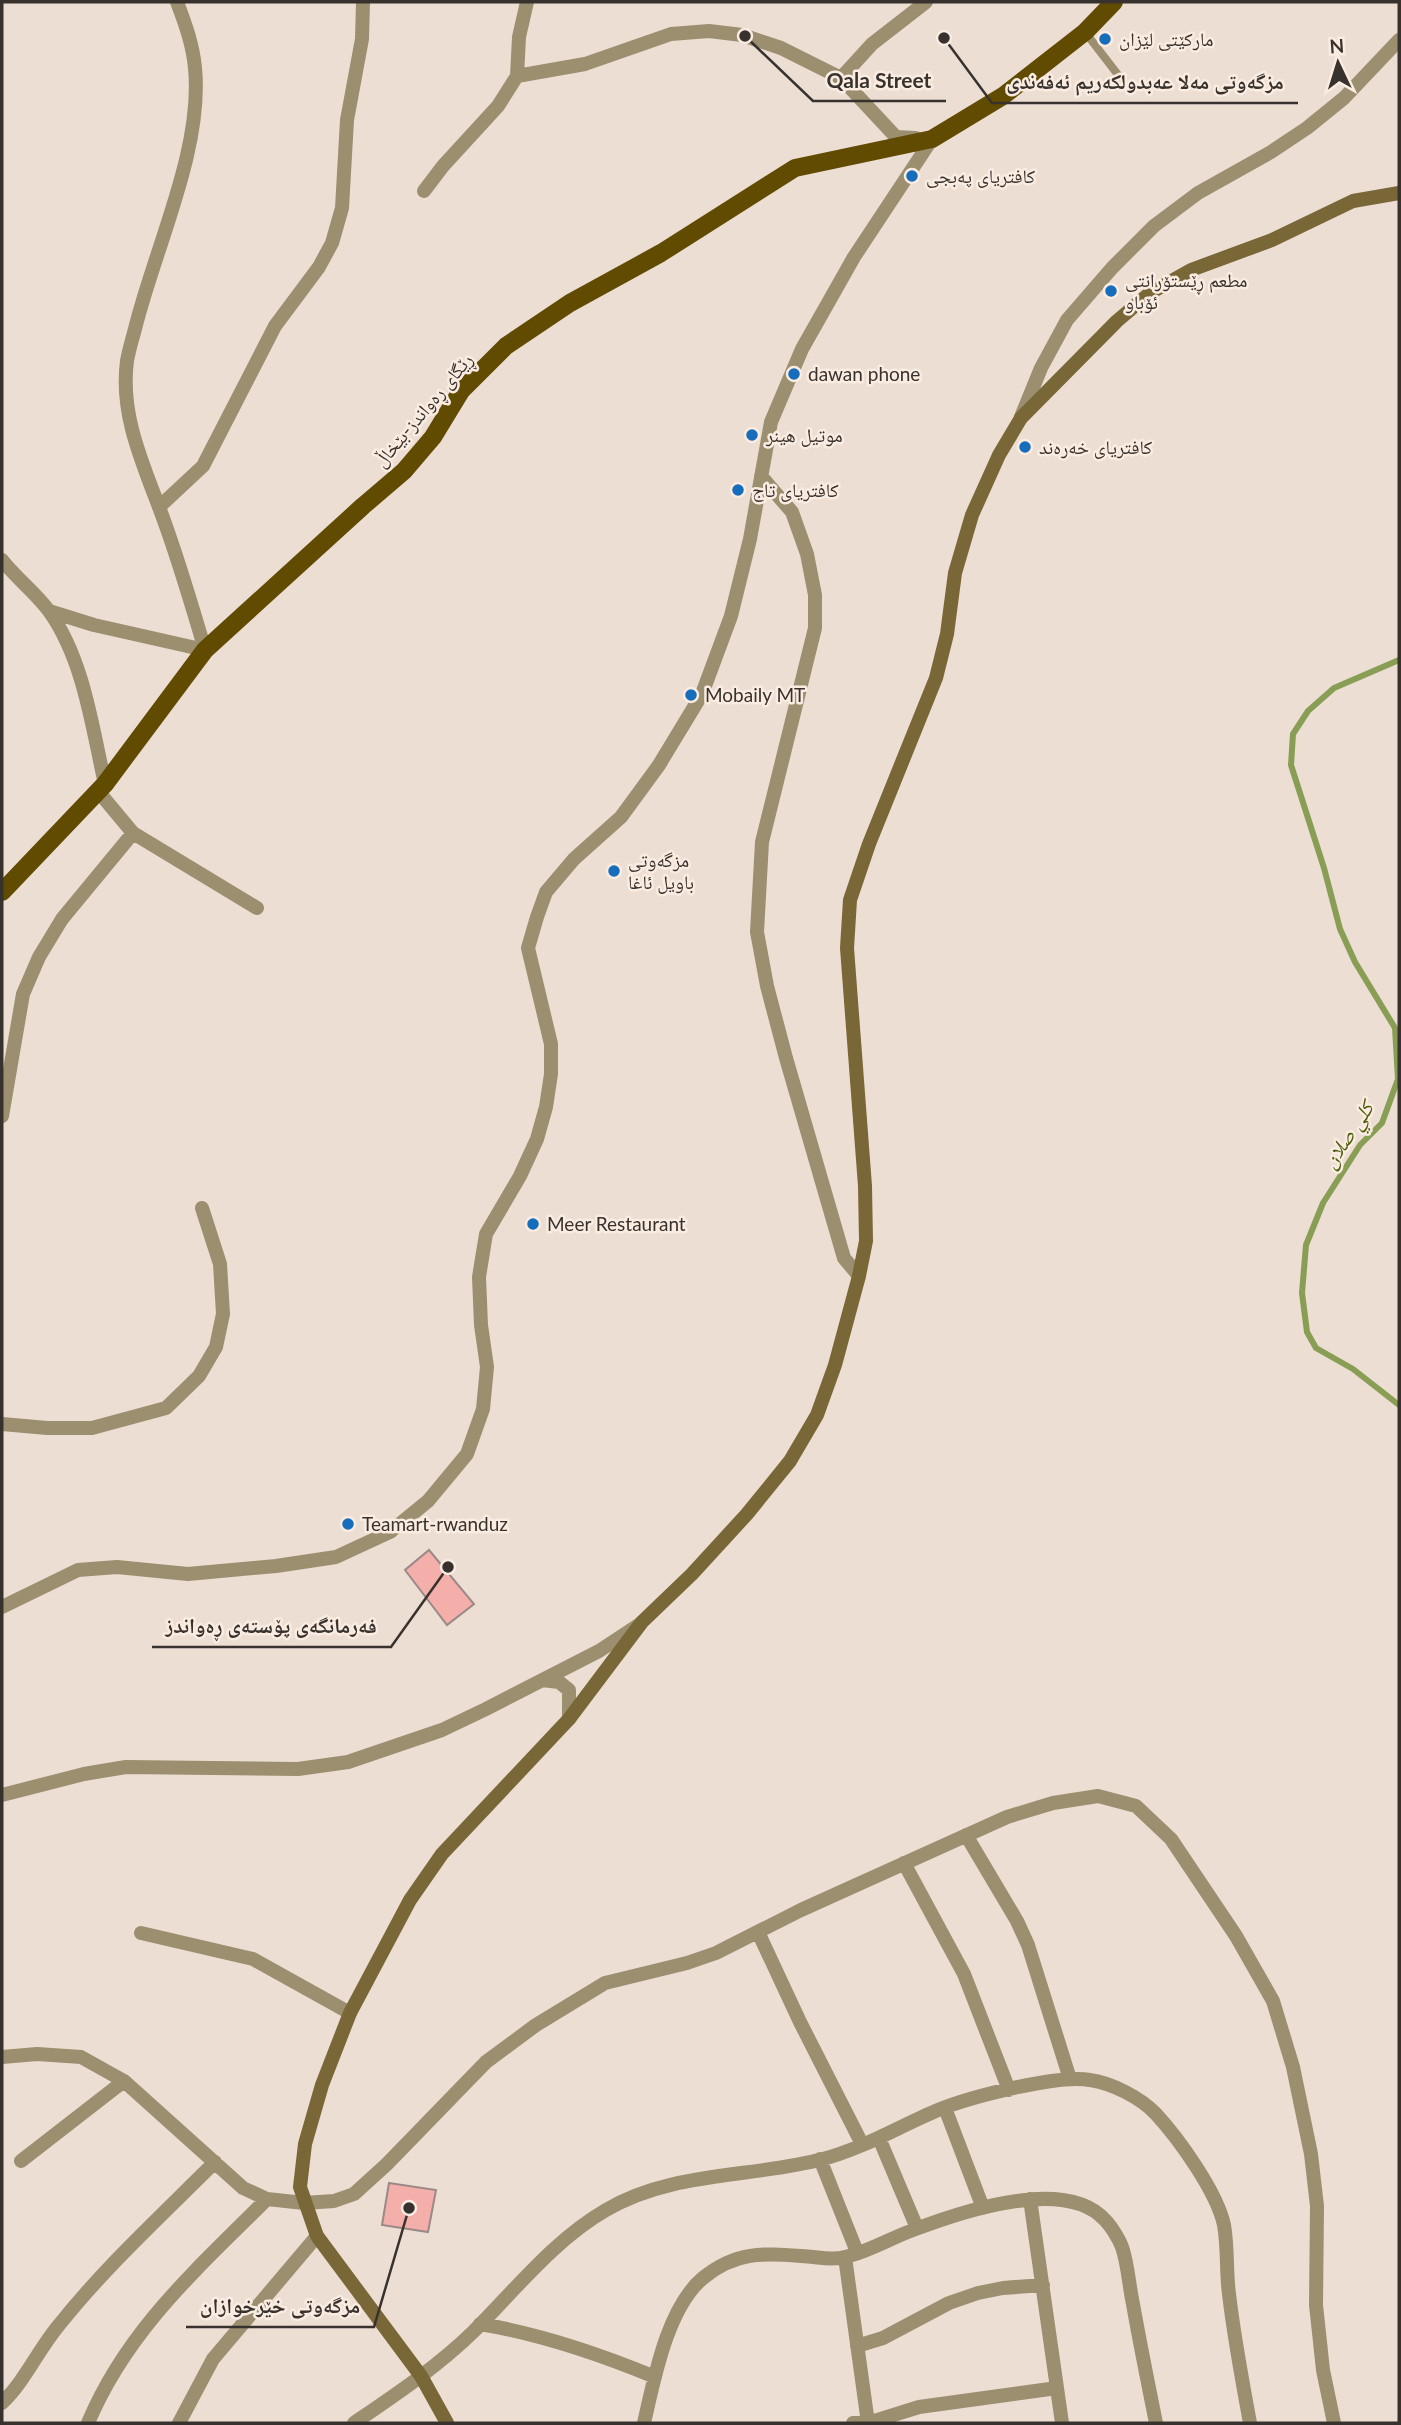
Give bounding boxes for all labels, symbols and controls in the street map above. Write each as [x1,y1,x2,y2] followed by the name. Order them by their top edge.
[1119,27,1214,51] place label: مارکێتی لێزان
[1303,28,1373,98] north arrow
[1097,31,1113,47] marker: مارکێتی لێزان
[1329,34,1345,58] text: N
[813,59,946,101] callout: Qala Street
[992,61,1298,103] callout: مزگەوتی مەلا عەبدولکەریم ئەفەندی
[827,67,932,92] text: Qala Street
[1006,68,1284,96] text: مزگەوتی مەلا عەبدولکەریم ئەفەندی
[926,164,1035,188] place label: کافتریای پەبجی
[904,168,920,184] marker: کافتریای پەبجی
[1125,268,1248,314] place label: مطعم ڕێستۆرانتی ئۆباو
[1103,283,1119,299] marker: مطعم ڕێستۆرانتی ئۆباو
[368,348,480,474] street label: ڕێگای ڕەواندز-بێخاڵ
[808,362,920,385] place label: dawan phone
[786,366,802,382] marker: dawan phone
[765,423,843,447] place label: موتيل هينر
[744,427,760,443] marker: موتيل هينر
[1039,435,1152,459] place label: کافتریای خەرەند
[1017,439,1033,455] marker: کافتریای خەرەند
[752,478,839,502] place label: کافتریای تاج
[730,482,746,498] marker: کافتریای تاج
[705,683,805,706] place label: Mobaily MT
[683,687,699,703] marker: Mobaily MT
[628,848,694,894] place label: مزگەوتی باویل ئاغا
[606,863,622,879] marker: مزگەوتی باویل ئاغا
[1315,1093,1384,1175] water label: كلي صلان
[547,1212,686,1235] place label: Meer Restaurant
[525,1216,541,1232] marker: Meer Restaurant
[362,1512,508,1535] place label: Teamart-rwanduz
[340,1516,356,1532] marker: Teamart-rwanduz
[152,1605,391,1647] callout: فەرمانگەی پۆستەی ڕەواندز
[164,1612,377,1642] text: فەرمانگەی پۆستەی ڕەواندز
[186,2285,374,2327] callout: مزگەوتی خێرخوازان
[200,2292,360,2319] text: مزگەوتی خێرخوازان

